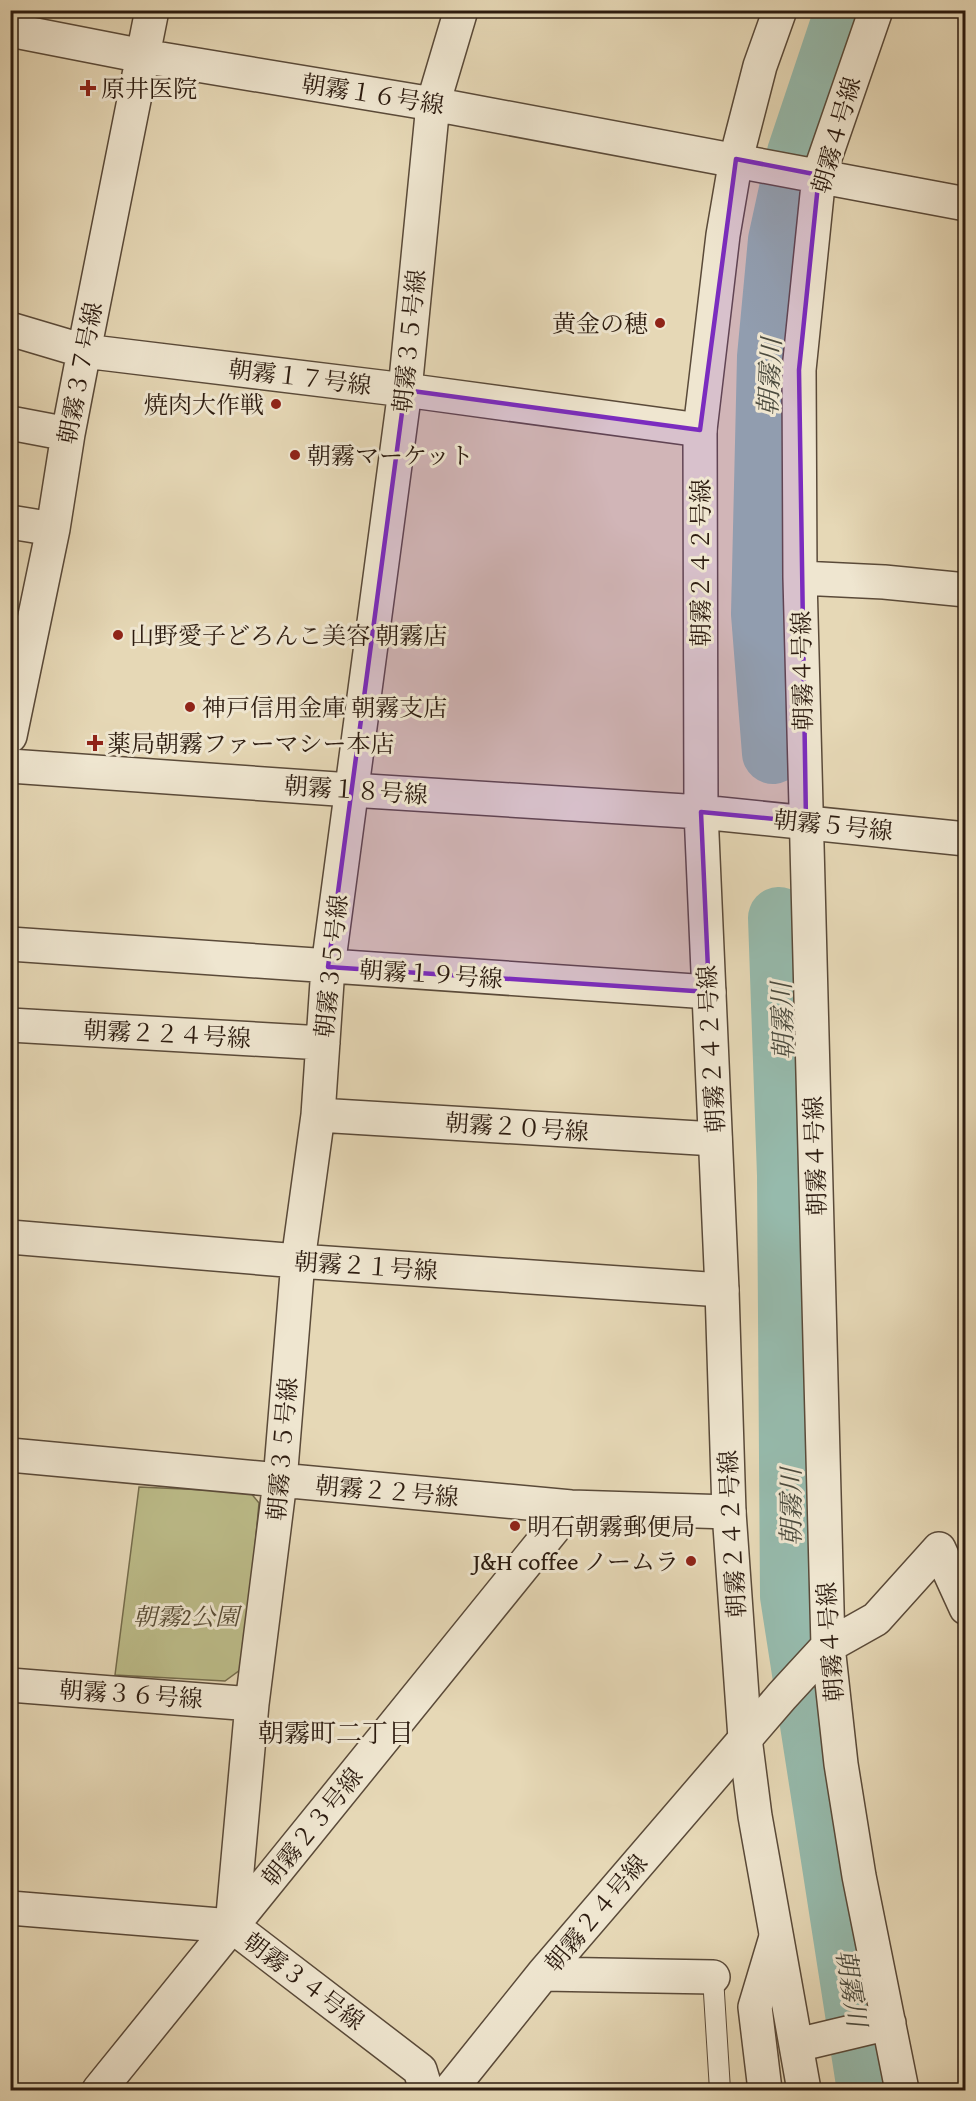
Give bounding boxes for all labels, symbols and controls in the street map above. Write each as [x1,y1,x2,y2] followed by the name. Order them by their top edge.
[299,65,447,123] street label: 朝霧１６号線
[101,71,197,106] place label: 原井医院
[803,73,869,197] street label: 朝霧４号線
[79,79,97,97] marker: 原井医院
[384,268,434,414] street label: 朝霧３５号線
[49,299,111,447] street label: 朝霧３７号線
[552,306,648,341] place label: 黄金の穂
[653,316,667,330] marker: 黄金の穂
[747,334,791,417] water label: 朝霧川
[226,351,374,403] street label: 朝霧１７号線
[144,387,264,422] place label: 焼肉大作戦
[269,397,283,411] marker: 焼肉大作戦
[307,438,474,473] place label: 朝霧マーケット
[288,448,302,462] marker: 朝霧マーケット
[683,479,718,647] street label: 朝霧２４２号線
[783,611,821,731] street label: 朝霧４号線
[130,618,447,653] place label: 山野愛子どろんこ美容 朝霧店
[111,628,125,642] marker: 山野愛子どろんこ美容 朝霧店
[202,690,447,725] place label: 神戸信用金庫 朝霧支店
[183,700,197,714] marker: 神戸信用金庫 朝霧支店
[107,726,395,761] place label: 薬局朝霧ファーマシー本店
[88,736,102,750] marker: 薬局朝霧ファーマシー本店
[283,768,429,812] street label: 朝霧１８号線
[771,801,895,849] street label: 朝霧５号線
[306,893,356,1039] street label: 朝霧３５号線
[358,952,504,996] street label: 朝霧１９号線
[689,964,733,1134] street label: 朝霧２４２号線
[761,978,803,1061] water label: 朝霧川
[82,1012,252,1056] street label: 朝霧２２４号線
[795,1095,835,1217] street label: 朝霧４号線
[444,1105,590,1149] street label: 朝霧２０号線
[293,1244,439,1288] street label: 朝霧２１号線
[258,1376,306,1522] street label: 朝霧３５号線
[710,1449,754,1619] street label: 朝霧２４２号線
[771,1465,810,1546] water label: 朝霧川
[314,1467,460,1515] street label: 朝霧２２号線
[527,1509,695,1544] place label: 明石朝霧郵便局
[508,1519,522,1533] marker: 明石朝霧郵便局
[470,1544,679,1579] place label: J&H coffee ノームラ
[684,1554,698,1568] marker: J&H coffee ノームラ
[808,1581,852,1703] street label: 朝霧４号線
[133,1599,243,1634] park label: 朝霧2公園
[58,1672,204,1716] street label: 朝霧３６号線
[258,1713,414,1752] district label: 朝霧町二丁目
[253,1760,371,1894] street label: 朝霧２３号線
[536,1847,656,1979] street label: 朝霧２４号線
[236,1924,372,2038] street label: 朝霧３４号線
[827,1946,878,2033] water label: 朝霧川

